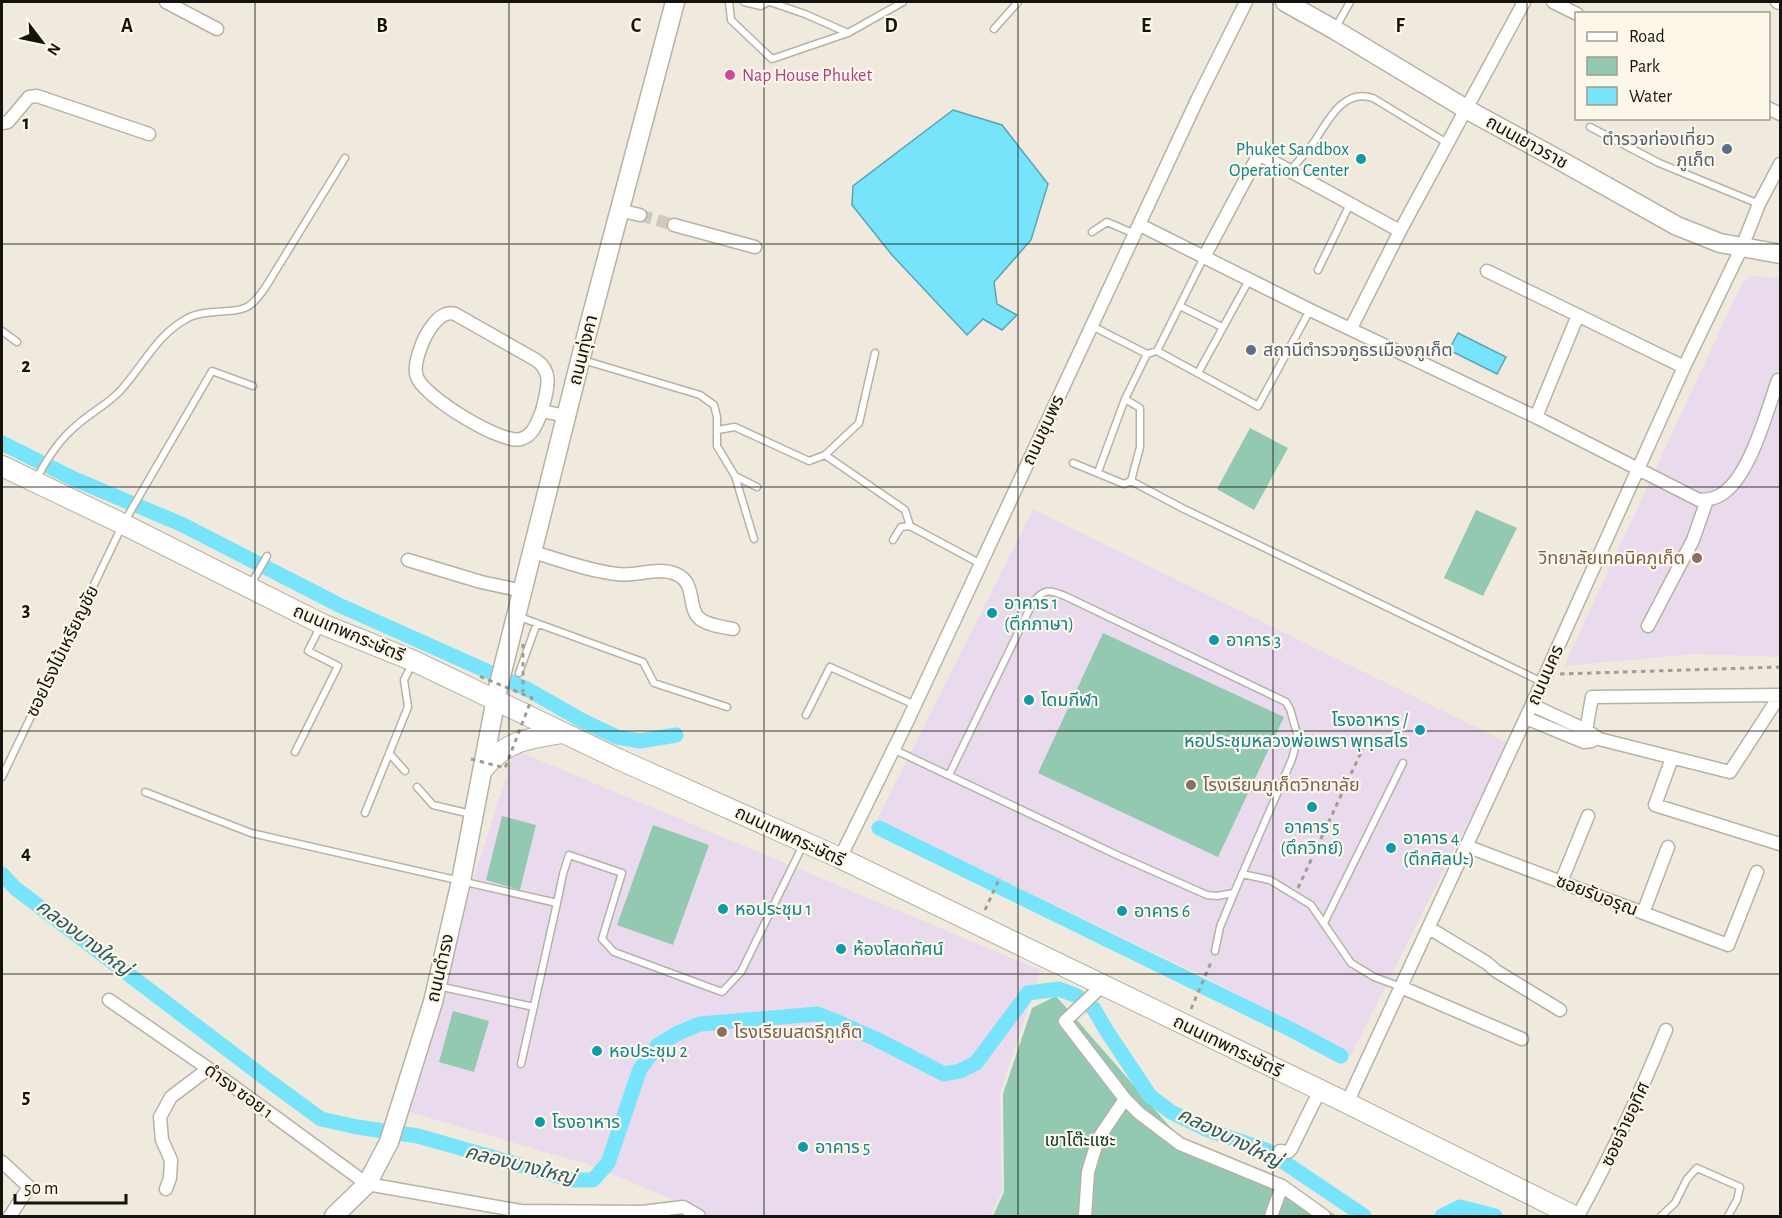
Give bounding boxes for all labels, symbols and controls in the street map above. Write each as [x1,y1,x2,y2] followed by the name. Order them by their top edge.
[12,12,72,72] north arrow
[1575,12,1770,120] legend
[121,16,133,36] text: A
[376,16,388,36] text: B
[631,16,642,36] text: C
[884,16,898,36] text: D
[1141,16,1151,36] text: E
[1395,16,1405,36] text: F
[1629,28,1665,46] text: Road
[44,40,64,58] text: N
[1629,58,1661,76] text: Park
[742,67,872,85] place label: Nap House Phuket
[723,68,737,82] marker: Nap House Phuket
[1629,88,1672,106] text: Water
[22,113,30,133] text: 1
[1483,113,1570,173] street label: ถนนเยาวราช
[1602,126,1715,172] place label: ตำรวจท่องเที่ยว ภูเก็ต
[1229,141,1349,180] place label: Phuket Sandbox Operation Center
[1720,142,1734,156] marker: ตำรวจท่องเที่ยว ภูเก็ต
[1354,152,1368,166] marker: Phuket Sandbox Operation Center
[566,313,602,388] street label: ถนนทุ่งคา
[1263,341,1453,362] place label: สถานีตำรวจภูธรเมืองภูเก็ต
[1244,343,1258,357] marker: สถานีตำรวจภูธรเมืองภูเก็ต
[21,356,31,376] text: 2
[1020,392,1069,469] street label: ถนนชุมพร
[1537,549,1685,570] place label: วิทยาลัยเทคนิคภูเก็ต
[1690,551,1704,565] marker: วิทยาลัยเทคนิคภูเก็ต
[22,582,102,720] street label: ซอยโรงไม้เหรียญชัย
[1004,595,1074,634] place label: อาคาร 1 (ตึกภาษา)
[22,600,30,620] text: 3
[290,601,408,666] street label: ถนนเทพกระษัตรี
[985,606,999,620] marker: อาคาร 1 (ตึกภาษา)
[1226,632,1281,650] place label: อาคาร 3
[1207,633,1221,647] marker: อาคาร 3
[1525,642,1567,708] street label: ถนนนคร
[1041,691,1099,710] place label: โดมกีฬา
[1022,693,1036,707] marker: โดมกีฬา
[1184,711,1409,752] place label: โรงอาหาร / หอประชุมหลวงพ่อเพรา พุทฺธสโร
[1413,723,1427,737] marker: โรงอาหาร / หอประชุมหลวงพ่อเพรา พุทฺธสโร
[1203,776,1360,797] place label: โรงเรียนภูเก็ตวิทยาลัย
[1184,778,1198,792] marker: โรงเรียนภูเก็ตวิทยาลัย
[1305,800,1319,814] marker: อาคาร 5 (ตึกวิทย์)
[732,803,848,870] street label: ถนนเทพกระษัตรี
[1280,819,1344,858] place label: อาคาร 5 (ตึกวิทย์)
[1403,830,1475,869] place label: อาคาร 4 (ตึกศิลปะ)
[1384,841,1398,855] marker: อาคาร 4 (ตึกศิลปะ)
[21,843,31,863] text: 4
[1553,871,1640,921] street label: ซอยรับอรุณ
[32,895,137,981] water label: คลองบางใหญ่
[735,901,812,920] place label: หอประชุม 1
[716,902,730,916] marker: หอประชุม 1
[1134,903,1190,921] place label: อาคาร 6
[1115,904,1129,918] marker: อาคาร 6
[424,932,458,1004] street label: ถนนดำรง
[853,939,944,959] place label: ห้องโสดทัศน์
[834,942,848,956] marker: ห้องโสดทัศน์
[1170,1012,1286,1081] street label: ถนนเทพกระษัตรี
[734,1023,862,1044] place label: โรงเรียนสตรีภูเก็ต
[715,1025,729,1039] marker: โรงเรียนสตรีภูเก็ต
[609,1043,688,1062] place label: หอประชุม 2
[590,1044,604,1058] marker: หอประชุม 2
[201,1061,276,1123] street label: ดำรง ซอย 1
[1597,1078,1654,1170] street label: ซอยจ๋ายอุทิศ
[22,1087,30,1107] text: 5
[1175,1103,1288,1173] water label: คลองบางใหญ่
[552,1113,620,1132] place label: โรงอาหาร
[533,1115,547,1129] marker: โรงอาหาร
[1044,1131,1116,1150] park label: เขาโต๊ะแซะ
[815,1139,870,1157] place label: อาคาร 5
[796,1140,810,1154] marker: อาคาร 5
[463,1141,580,1189] water label: คลองบางใหญ่
[15,1167,126,1205] scale bar
[24,1180,58,1198] text: 50 m

